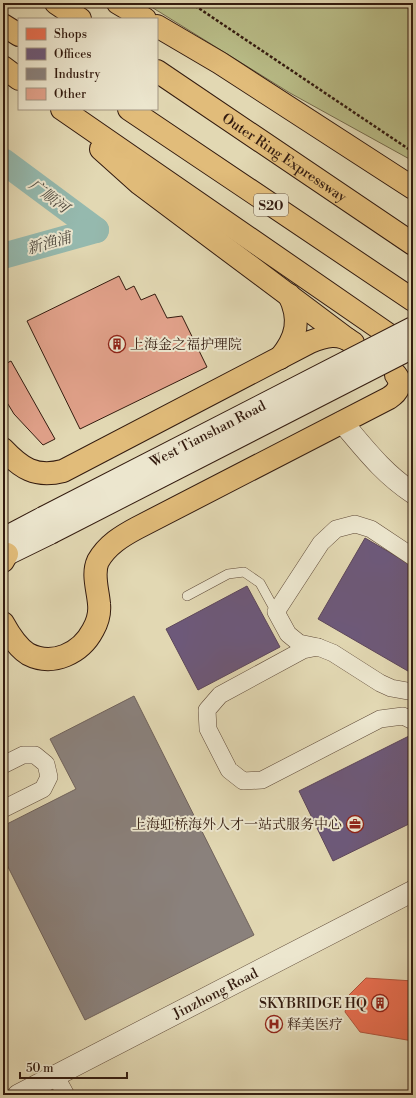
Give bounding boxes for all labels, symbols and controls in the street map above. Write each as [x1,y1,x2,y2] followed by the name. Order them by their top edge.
[18,18,158,110] legend
[54,27,87,42] text: Shops
[54,47,92,62] text: Offices
[54,67,101,82] text: Industry
[54,87,86,102] text: Other
[218,110,350,207] street label: Outer Ring Expressway
[25,175,75,219] water label: 广顺河
[254,194,288,216] road number: S20
[25,227,76,259] water label: 新渔浦
[107,334,127,354] building icon: 上海金之福护理院
[130,336,242,354] place label: 上海金之福护理院
[146,397,269,472] street label: West Tianshan Road
[345,814,365,834] office icon: 上海虹桥海外人才一站式服务中心
[132,816,342,834] place label: 上海虹桥海外人才一站式服务中心
[169,965,261,1024] street label: Jinzhong Road
[370,993,390,1013] building icon: SKYBRIDGE HQ
[259,995,367,1013] place label: SKYBRIDGE HQ
[264,1014,284,1034] hospital icon: 释美医疗
[287,1016,343,1034] place label: 释美医疗
[20,1054,127,1080] scale bar
[26,1061,54,1076] text: 50 m

